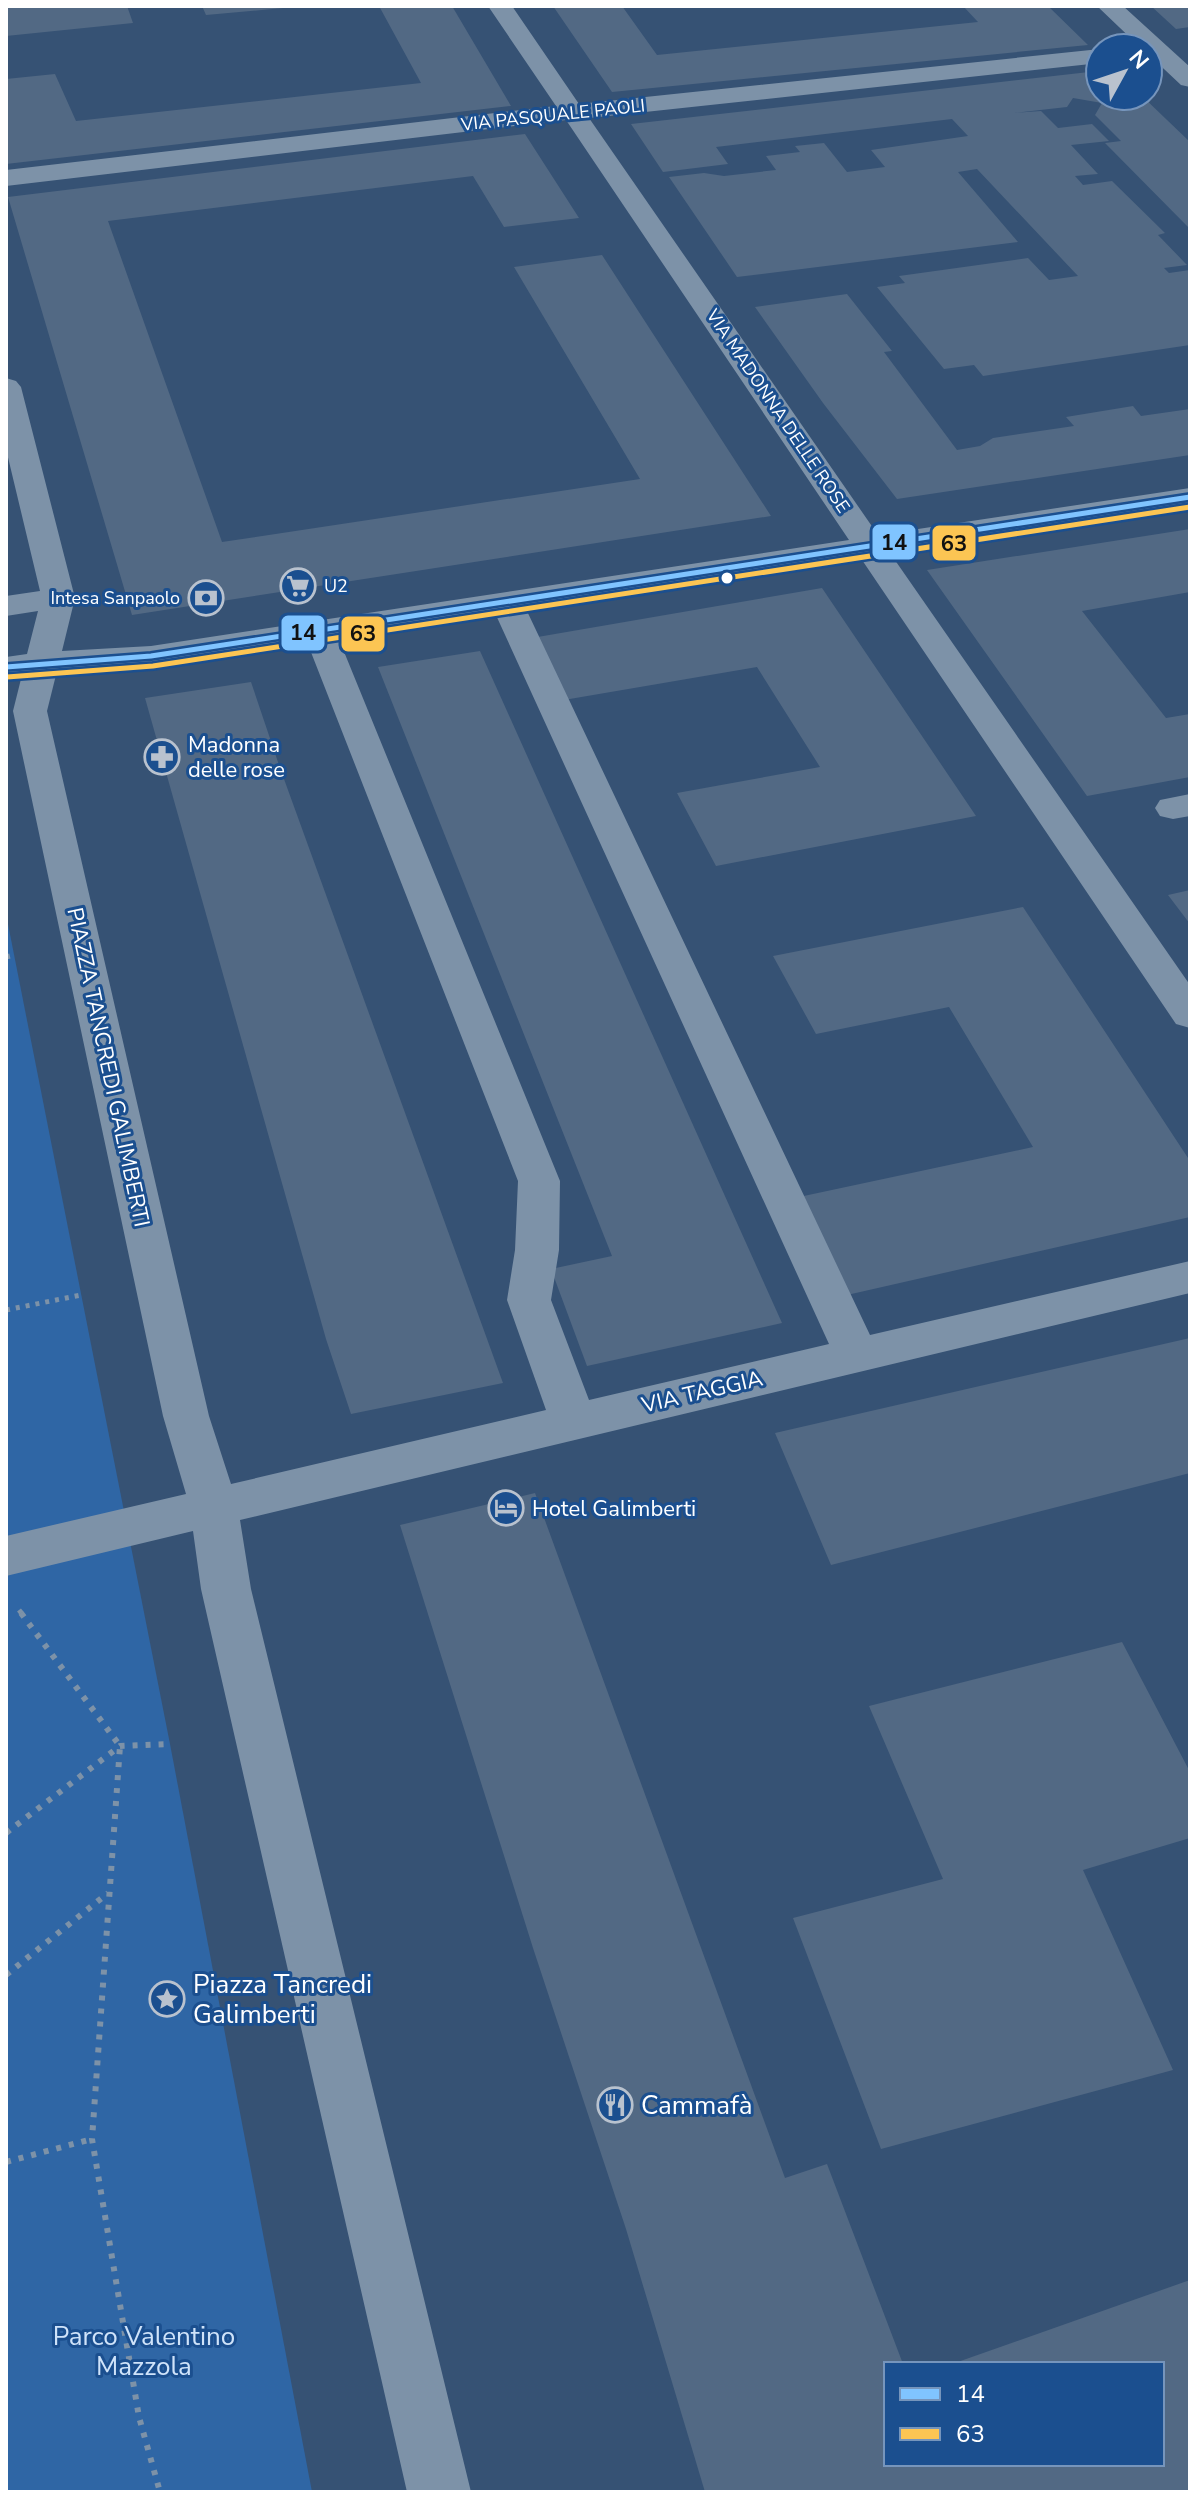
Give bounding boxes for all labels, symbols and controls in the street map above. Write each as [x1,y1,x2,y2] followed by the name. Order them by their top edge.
[1084,32,1164,112] north arrow
[1122,44,1155,76] text: N
[459,93,646,137] street label: VIA PASQUALE PAOLI
[700,304,855,517] street label: VIA MADONNA DELLE ROSE
[871,523,917,561] line badge: 14
[931,524,977,562] line badge: 63
[881,528,907,558] text: 14
[941,529,967,559] text: 63
[279,567,317,605] supermarket icon: U2
[719,570,735,586] unlabelled marker
[324,574,348,598] place label: U2
[187,579,225,617] bank icon: Intesa Sanpaolo
[50,586,180,610] place label: Intesa Sanpaolo
[280,614,326,652] line badge: 14
[340,615,386,653] line badge: 63
[290,618,316,648] text: 14
[350,619,376,649] text: 63
[188,730,285,785] place label: Madonna delle rose
[143,738,181,776] pharmacy icon: Madonna delle rose
[59,905,157,1230] street label: PIAZZA TANCREDI GALIMBERTI
[638,1363,766,1421] street label: VIA TAGGIA
[487,1489,525,1527] hotel icon: Hotel Galimberti
[532,1494,696,1524] place label: Hotel Galimberti
[193,1967,372,2032] place label: Piazza Tancredi Galimberti
[148,1980,186,2018] place icon: Piazza Tancredi Galimberti
[596,2086,634,2124] restaurant icon: Cammafà
[641,2088,752,2123] place label: Cammafà
[53,2319,235,2384] park label: Parco Valentino Mazzola
[884,2362,1164,2466] legend
[956,2378,985,2410] text: 14
[956,2418,985,2450] text: 63

